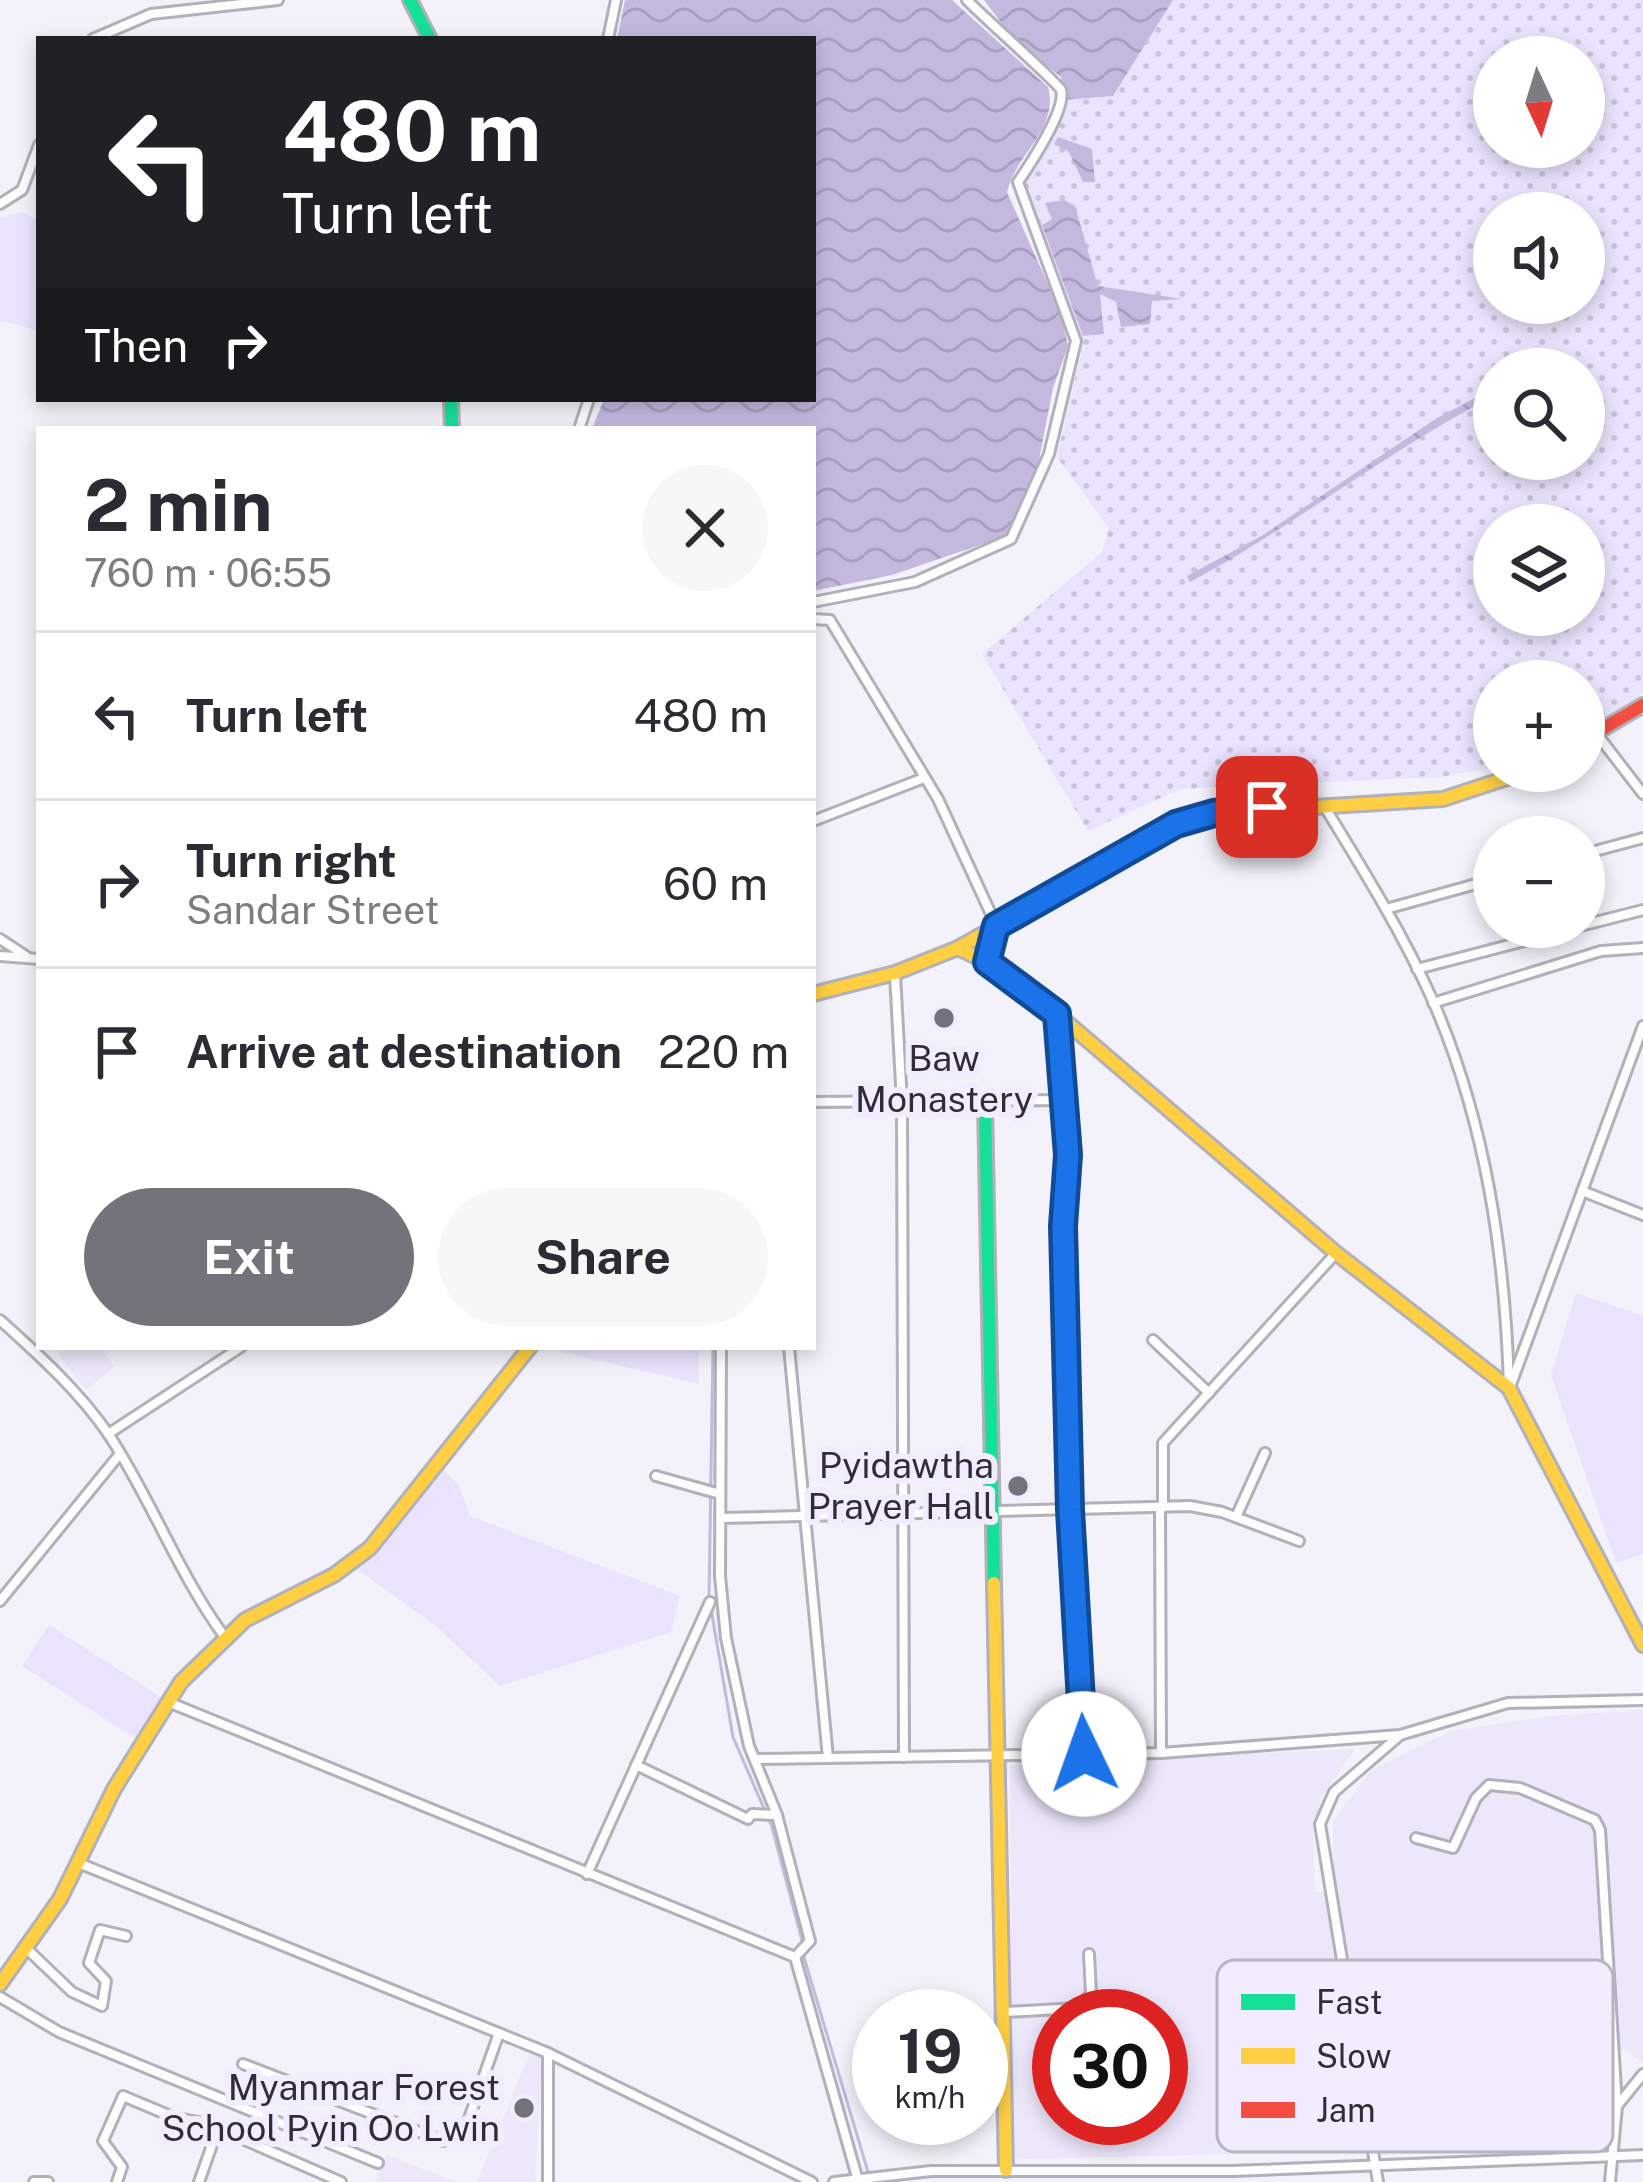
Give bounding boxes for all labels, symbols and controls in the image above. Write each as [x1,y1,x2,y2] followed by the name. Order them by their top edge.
[1473,36,1605,168] north arrow
[1473,36,1605,948] map controls
[282,81,542,180] text: 480 m
[84,84,240,240] icon: left
[282,182,493,245] text: Turn left
[1473,192,1605,324] button: sound
[212,312,278,378] icon: right
[84,319,188,372] text: Then
[1473,348,1605,480] button: search
[84,463,273,547] text: 2 min
[642,465,768,591] button: close
[1473,504,1605,636] button: layers
[84,550,332,596] text: 760 m · 06:55
[1473,660,1605,792] button: +
[84,683,150,749] icon: left
[186,689,368,742] text: Turn left
[633,689,768,742] text: 480 m
[1216,756,1318,858] pin
[1234,774,1300,840] icon: arrive
[1473,816,1605,948] button: −
[186,834,397,887] text: Turn right
[84,851,150,917] icon: right
[663,857,768,910] text: 60 m
[186,887,440,933] text: Sandar Street
[931,1005,957,1031] marker: Baw Monastery
[84,1019,150,1085] icon: arrive
[186,1025,622,1078] text: Arrive at destination
[658,1025,789,1078] text: 220 m
[855,1037,1033,1120] place label: Baw Monastery
[84,1188,414,1326] button: Exit
[438,1188,768,1326] button: Share
[808,1444,994,1527] place label: Pyidawtha Prayer Hall
[1005,1473,1031,1499] marker: Pyidawtha Prayer Hall
[1021,1691,1147,1817] position arrow
[1217,1960,1613,2152] legend
[1316,1983,1383,2021] text: Fast
[1032,1989,1188,2145] speed limit sign: 30
[897,2016,963,2087] text: 19
[1316,2037,1391,2075] text: Slow
[161,2066,500,2149] place label: Myanmar Forest School Pyin Oo Lwin
[895,2079,965,2115] text: km/h
[1316,2091,1376,2129] text: Jam
[511,2095,537,2121] marker: Myanmar Forest School Pyin Oo Lwin

